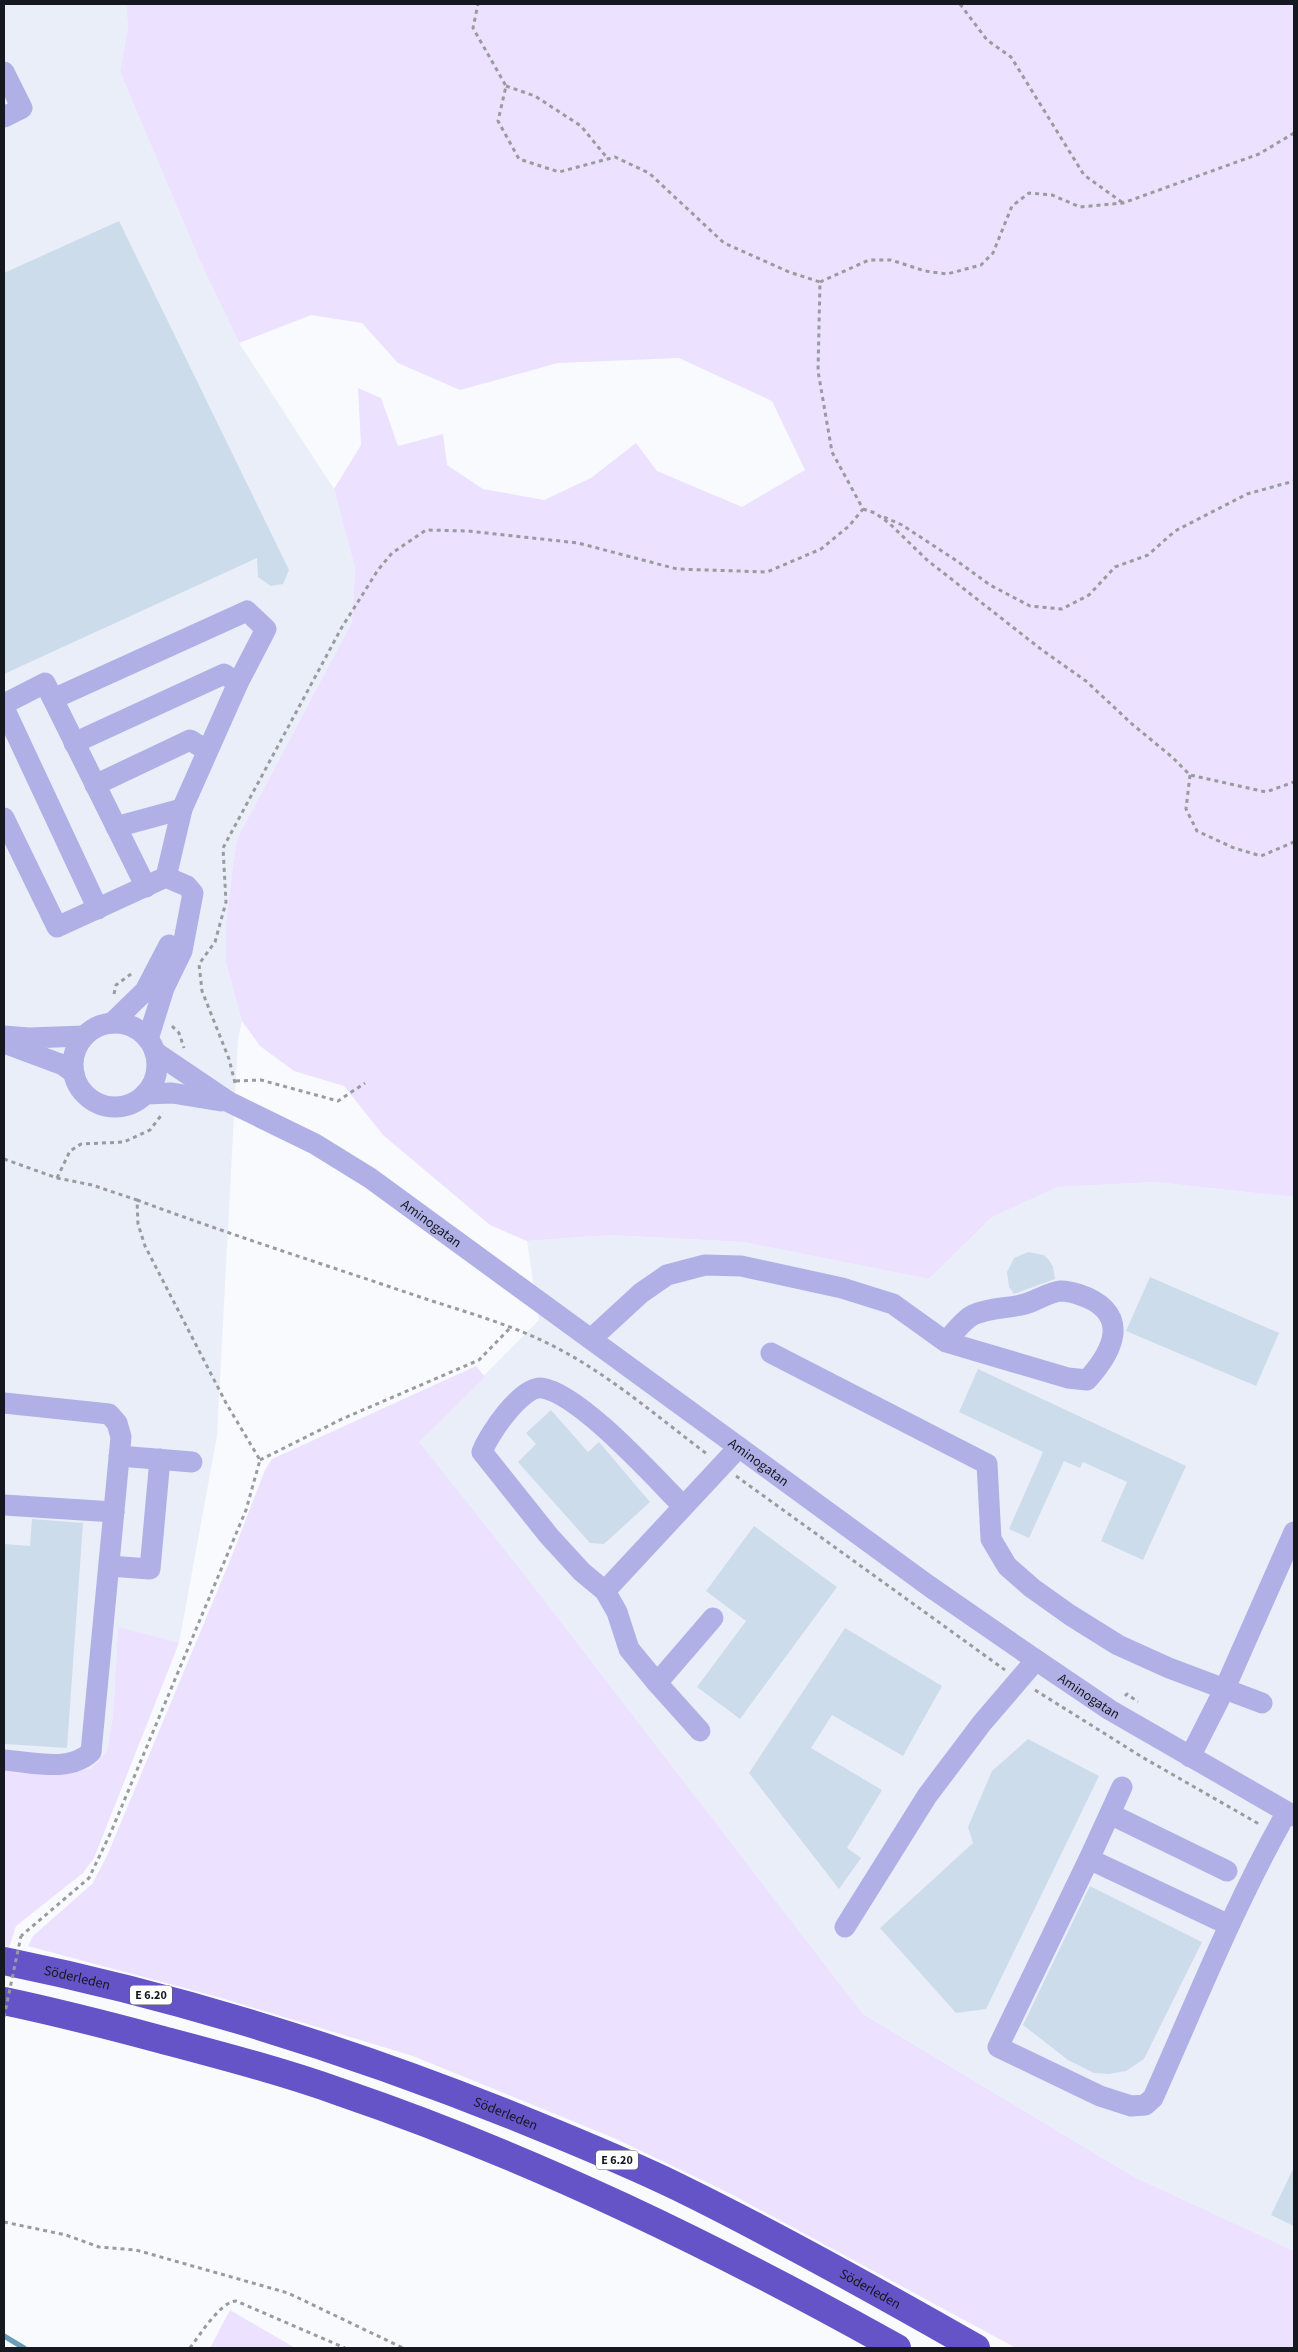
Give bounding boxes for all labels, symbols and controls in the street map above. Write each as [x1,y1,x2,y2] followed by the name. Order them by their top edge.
[397,1195,466,1253] street label: Aminogatan
[724,1434,793,1492] street label: Aminogatan
[1054,1669,1123,1725] street label: Aminogatan
[42,1961,112,1996] street label: Söderleden
[130,1986,172,2004] road number: E 6.20
[470,2092,541,2136] street label: Söderleden
[596,2150,638,2170] road number: E 6.20
[836,2264,904,2314] street label: Söderleden

